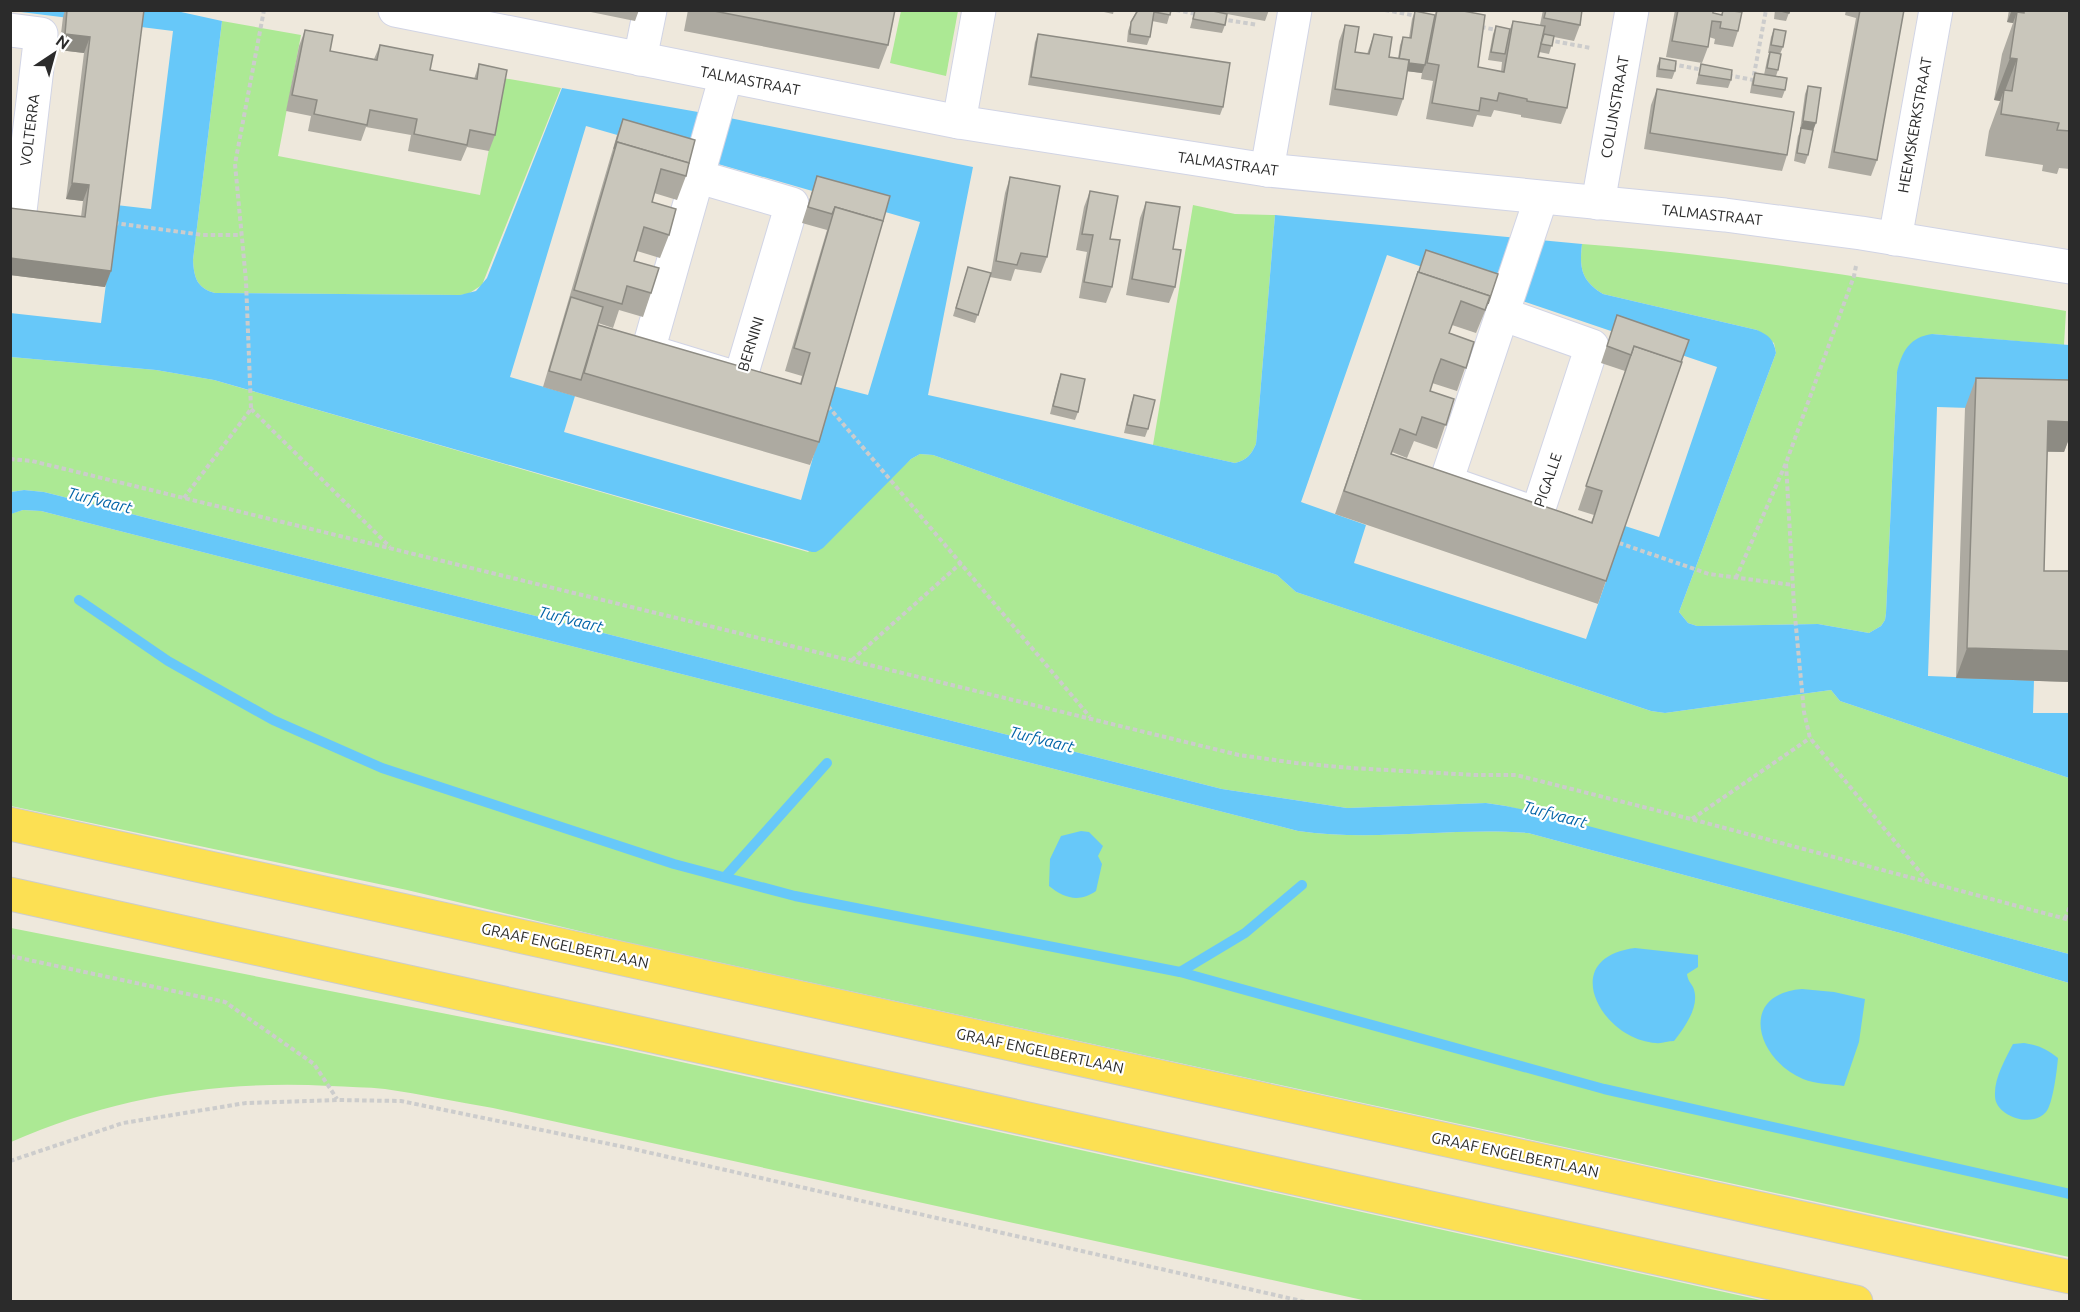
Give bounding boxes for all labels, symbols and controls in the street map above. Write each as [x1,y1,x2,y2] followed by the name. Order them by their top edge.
[24,24,84,84] north arrow
[53,31,73,53] text: N
[1597,54,1632,159] street label: COLIJNSTRAAT
[1894,55,1935,194] street label: HEEMSKERKSTRAAT
[699,62,802,99] street label: TALMASTRAAT
[17,93,42,167] street label: VOLTERRA
[1177,148,1280,179] street label: TALMASTRAAT
[1661,201,1764,228] street label: TALMASTRAAT
[734,314,767,373] street label: BERNINI
[1530,450,1565,509] street label: PIGALLE
[66,483,135,517] water label: Turfvaart
[537,602,606,636] water label: Turfvaart
[1008,722,1077,756] water label: Turfvaart
[1521,797,1590,831] water label: Turfvaart
[480,919,650,972] street label: GRAAF ENGELBERTLAAN
[955,1024,1125,1077] street label: GRAAF ENGELBERTLAAN
[1430,1128,1600,1181] street label: GRAAF ENGELBERTLAAN

